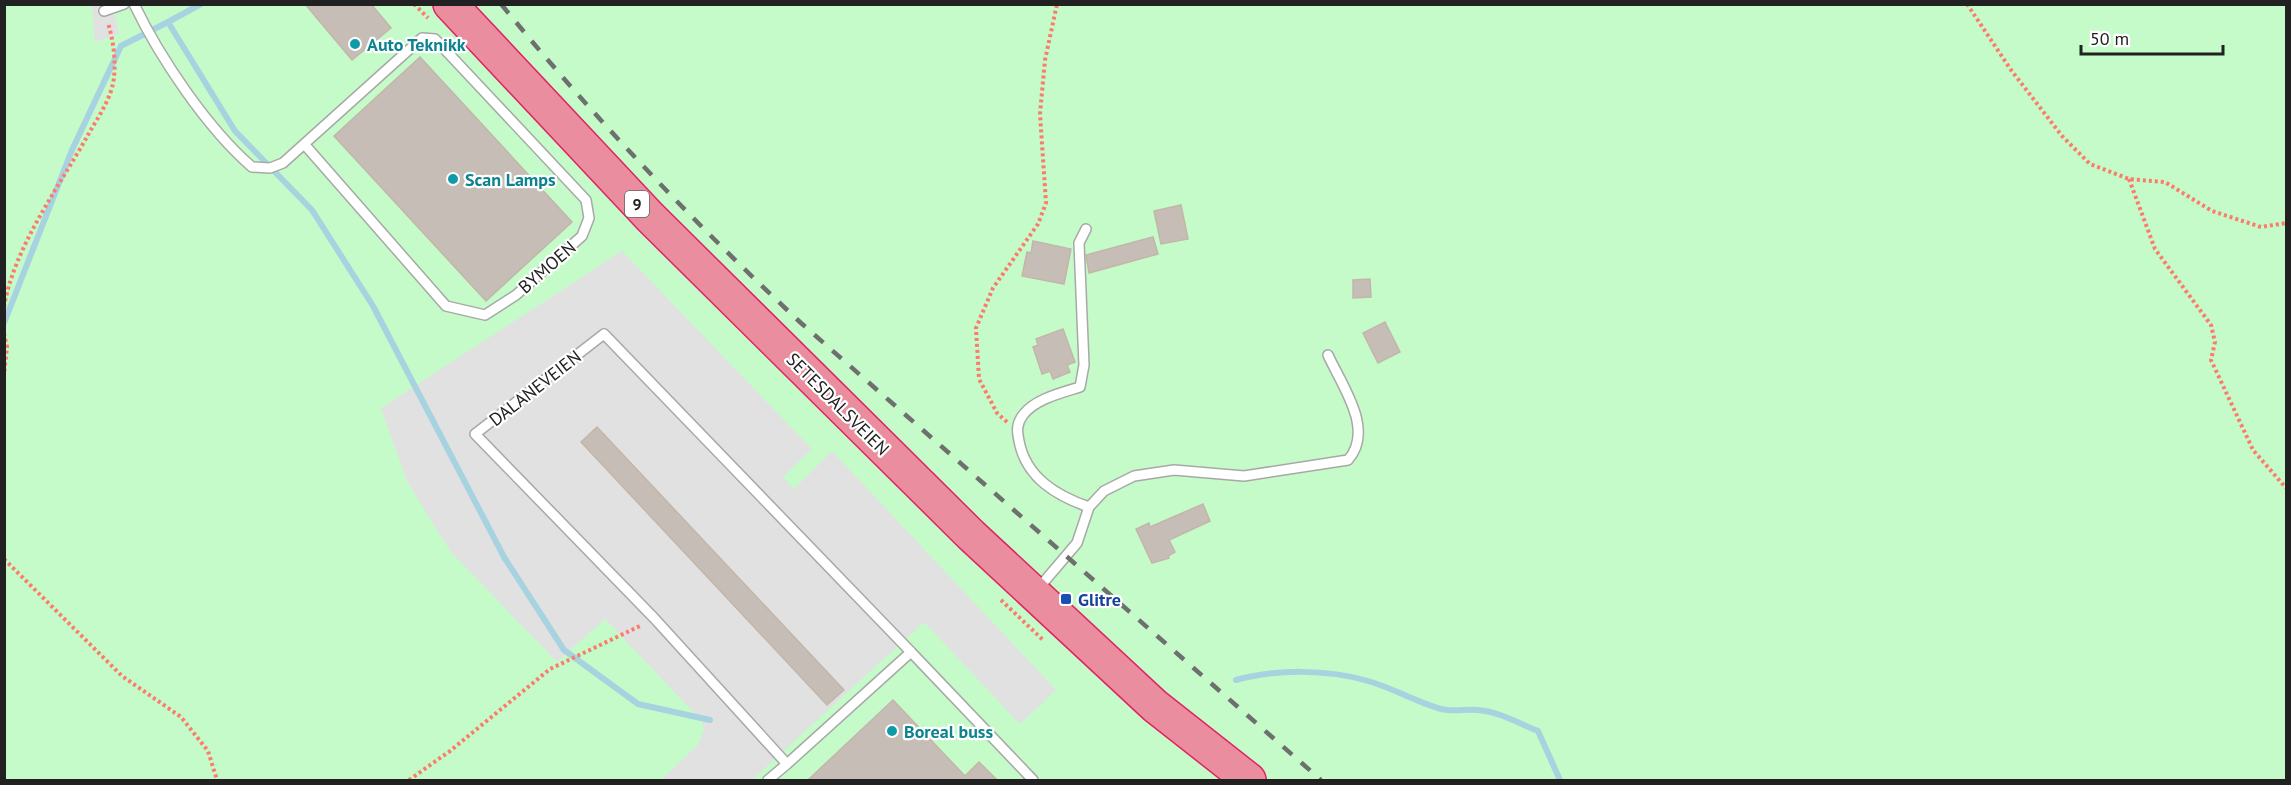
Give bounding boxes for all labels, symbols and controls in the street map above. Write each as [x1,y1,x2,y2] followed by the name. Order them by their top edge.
[2081,18,2224,56] scale bar
[2090,27,2129,50] text: 50 m
[367,33,466,56] place label: Auto Teknikk
[348,37,362,51] marker: Auto Teknikk
[465,168,556,191] place label: Scan Lamps
[446,172,460,186] marker: Scan Lamps
[625,191,649,217] road number: 9
[513,236,581,298] street label: BYMOEN
[484,345,586,431] street label: DALANEVEIEN
[782,348,894,460] street label: SETESDALSVEIEN
[1078,588,1121,611] place label: Glitre
[1059,592,1073,606] marker: Glitre
[904,720,993,743] place label: Boreal buss
[885,724,899,738] marker: Boreal buss

